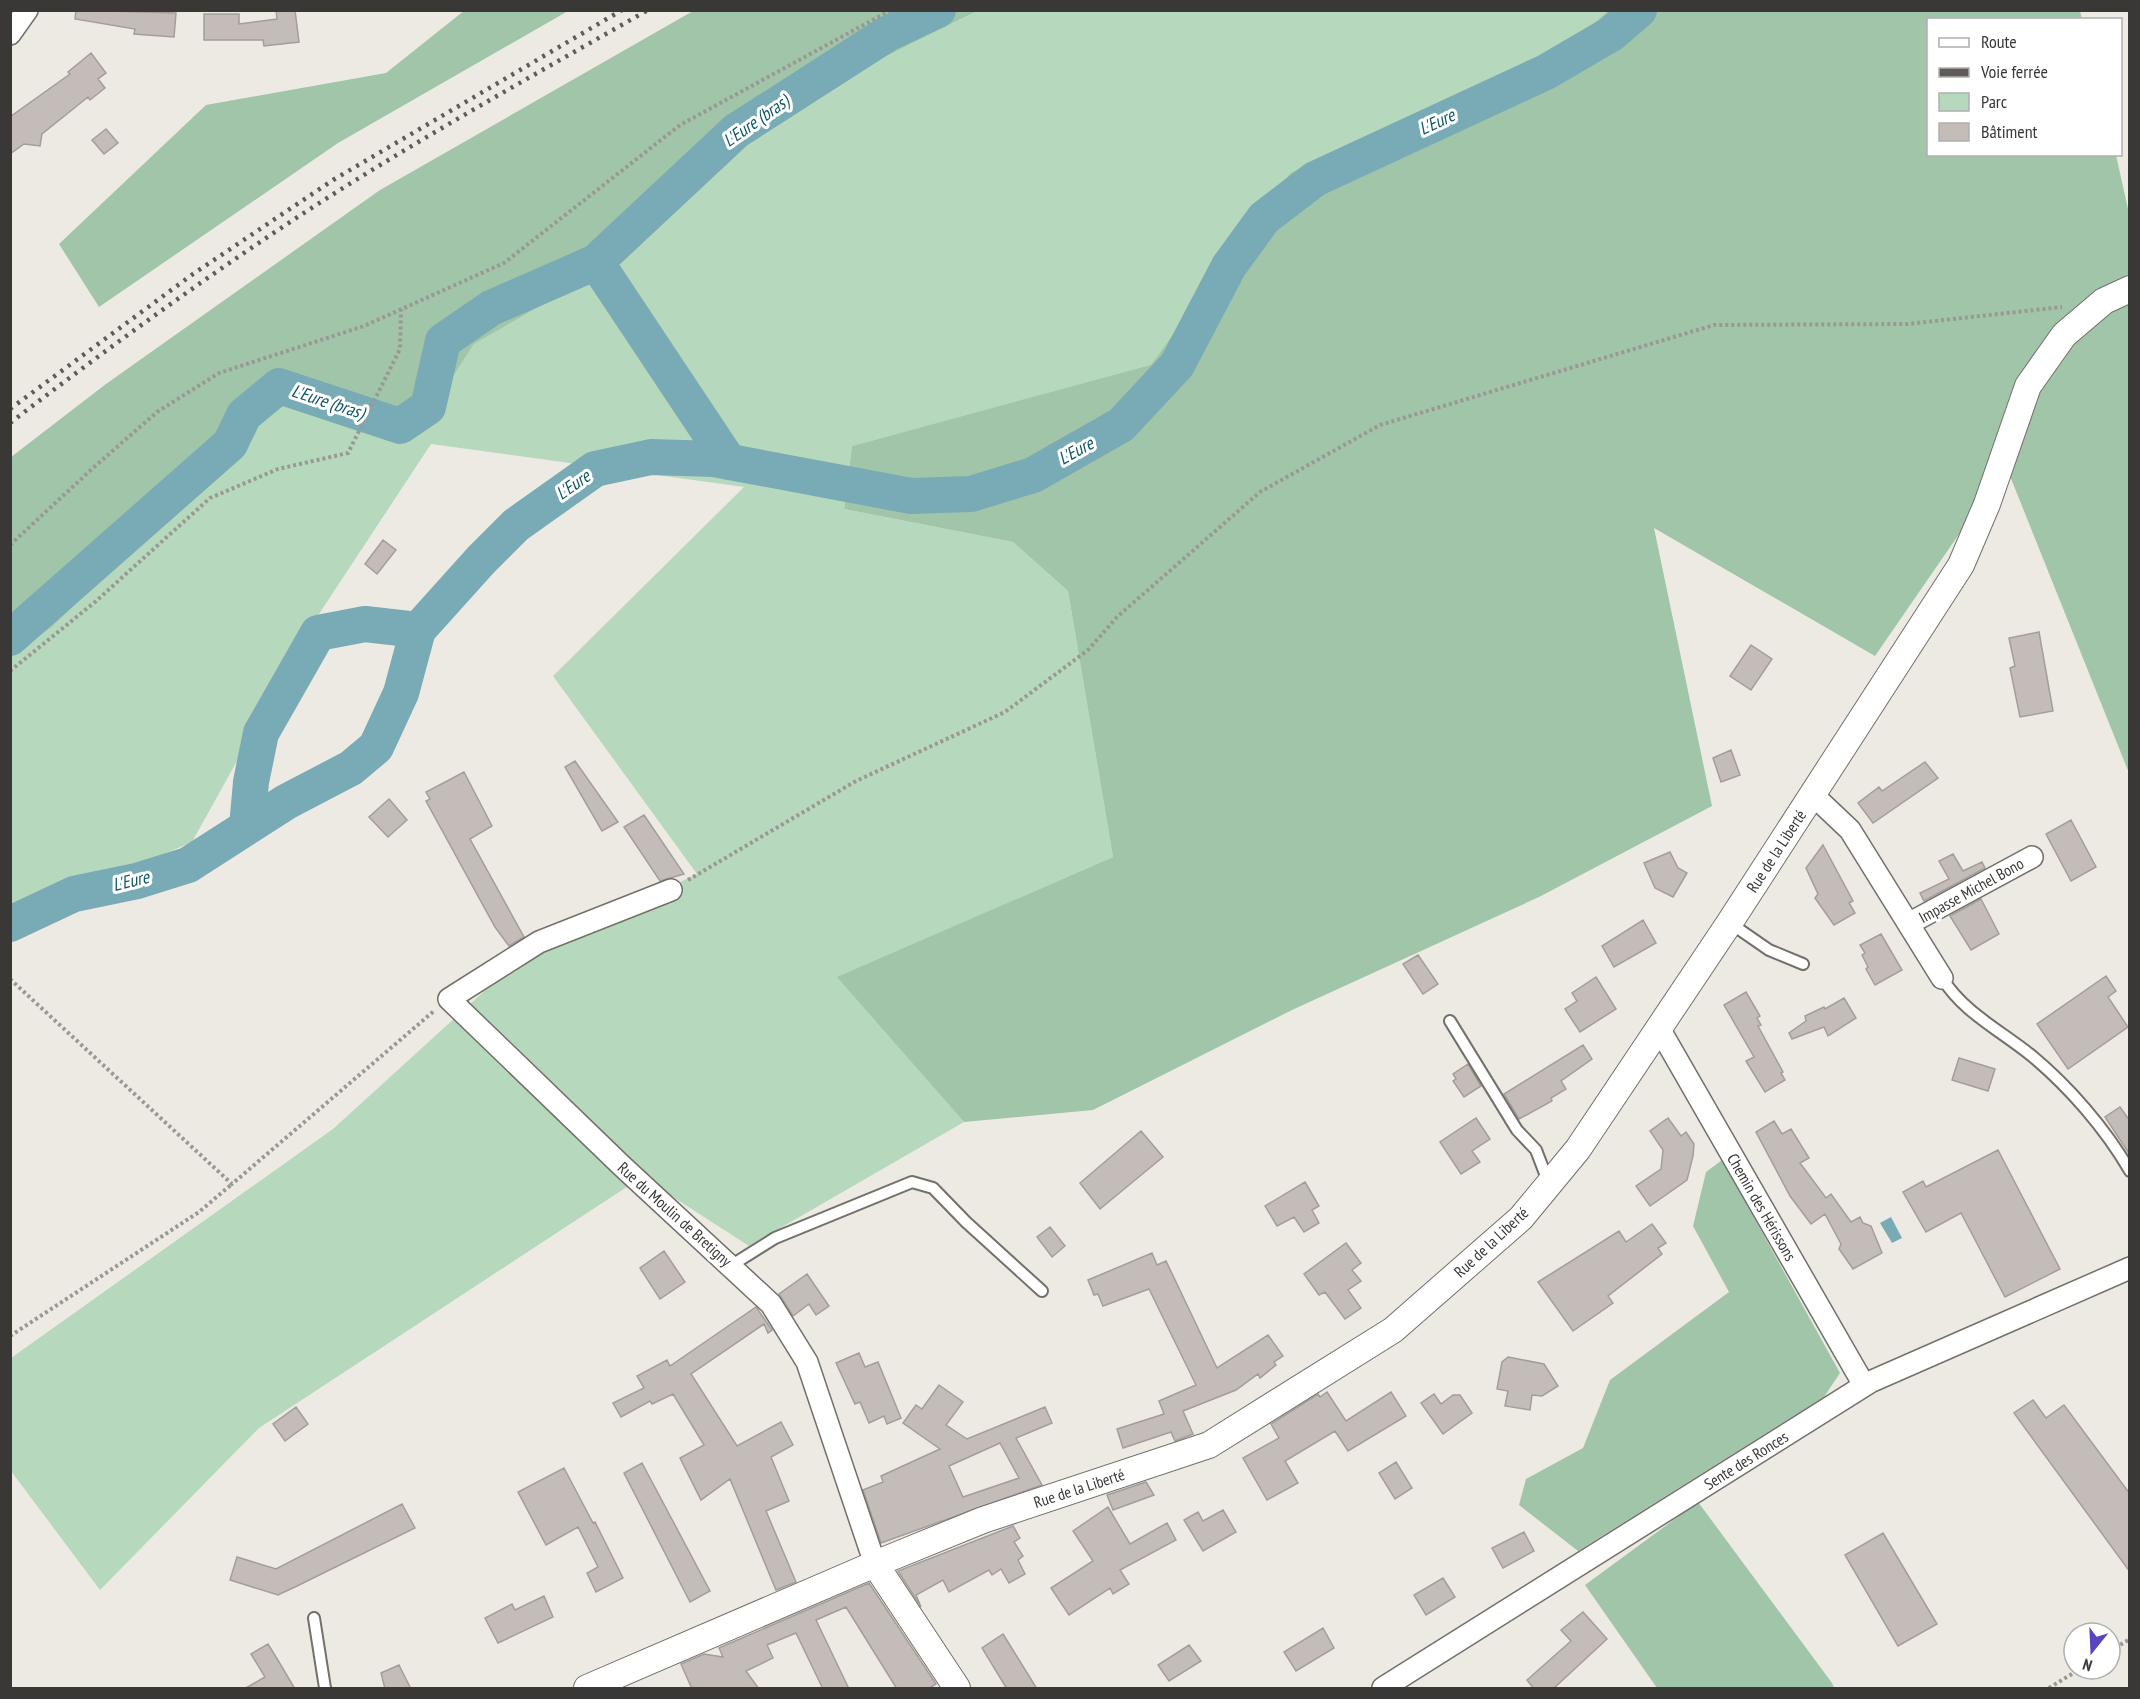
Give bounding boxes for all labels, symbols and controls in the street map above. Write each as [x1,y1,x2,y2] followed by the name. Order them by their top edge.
[1927,18,2122,156] legend
[1981,30,2017,53] text: Route
[1980,60,2048,83] text: Voie ferrée
[718,89,795,152] water label: L'Eure (bras)
[1981,90,2008,113] text: Parc
[1415,103,1460,140] water label: L'Eure
[1981,120,2038,143] text: Bâtiment
[289,379,369,425] water label: L'Eure (bras)
[1054,431,1099,470] water label: L'Eure
[551,464,596,505] water label: L'Eure
[1742,806,1810,896] street label: Rue de la Liberté
[1915,853,2027,927] street label: Impasse Michel Bono
[110,865,153,896] water label: L'Eure
[1723,1150,1801,1264] street label: Chemin des Hérissons
[614,1157,736,1271] street label: Rue du Moulin de Bretigny
[1450,1202,1532,1282] street label: Rue de la Liberté
[1700,1426,1792,1494] street label: Sente des Ronces
[1031,1464,1127,1512] street label: Rue de la Liberté
[2062,1621,2122,1681] north arrow
[2080,1654,2095,1676] text: N

